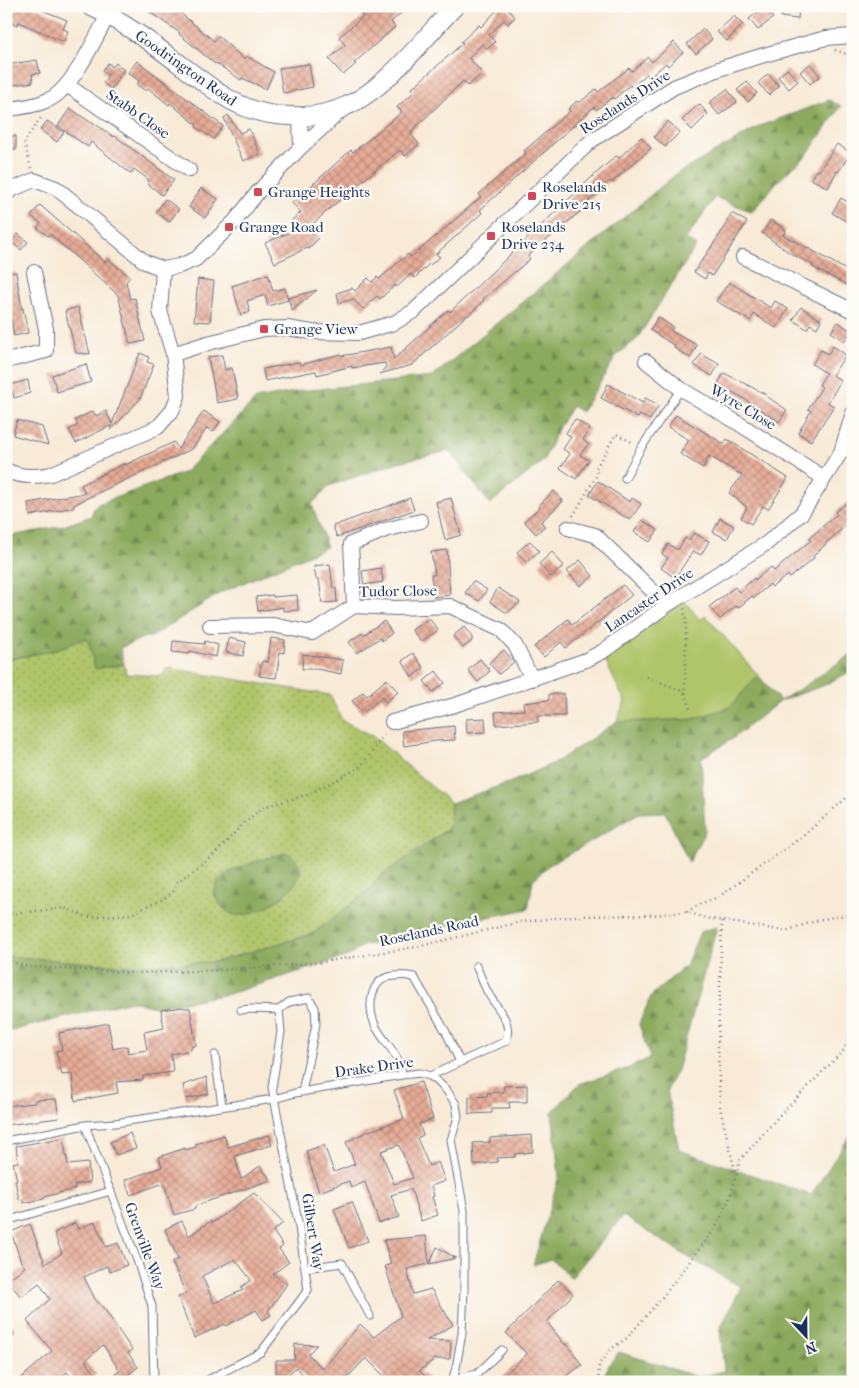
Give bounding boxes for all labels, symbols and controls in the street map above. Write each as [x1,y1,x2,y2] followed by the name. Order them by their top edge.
[132,26,241,110] street label: Goodrington Road
[576,66,674,138] street label: Roselands Drive
[103,86,174,143] street label: Stabb Close
[542,178,607,213] place label: Roselands Drive 215
[268,183,370,201] place label: Grange Heights
[252,186,264,198] marker: Grange Heights
[526,190,538,202] marker: Roselands Drive 215
[239,218,325,236] place label: Grange Road
[501,218,566,253] place label: Roselands Drive 234
[223,221,235,233] marker: Grange Road
[485,230,497,242] marker: Roselands Drive 234
[274,320,359,338] place label: Grange View
[258,323,270,335] marker: Grange View
[706,380,780,434] street label: Wyre Close
[601,563,697,636] street label: Lancaster Drive
[359,581,438,601] street label: Tudor Close
[378,912,481,950] street label: Roselands Road
[333,1052,415,1081] street label: Drake Drive
[298,1192,328,1273] street label: Gilbert Way
[121,1200,170,1293] street label: Grenville Way
[782,1310,832,1360] north arrow
[802,1338,819,1358] text: N

